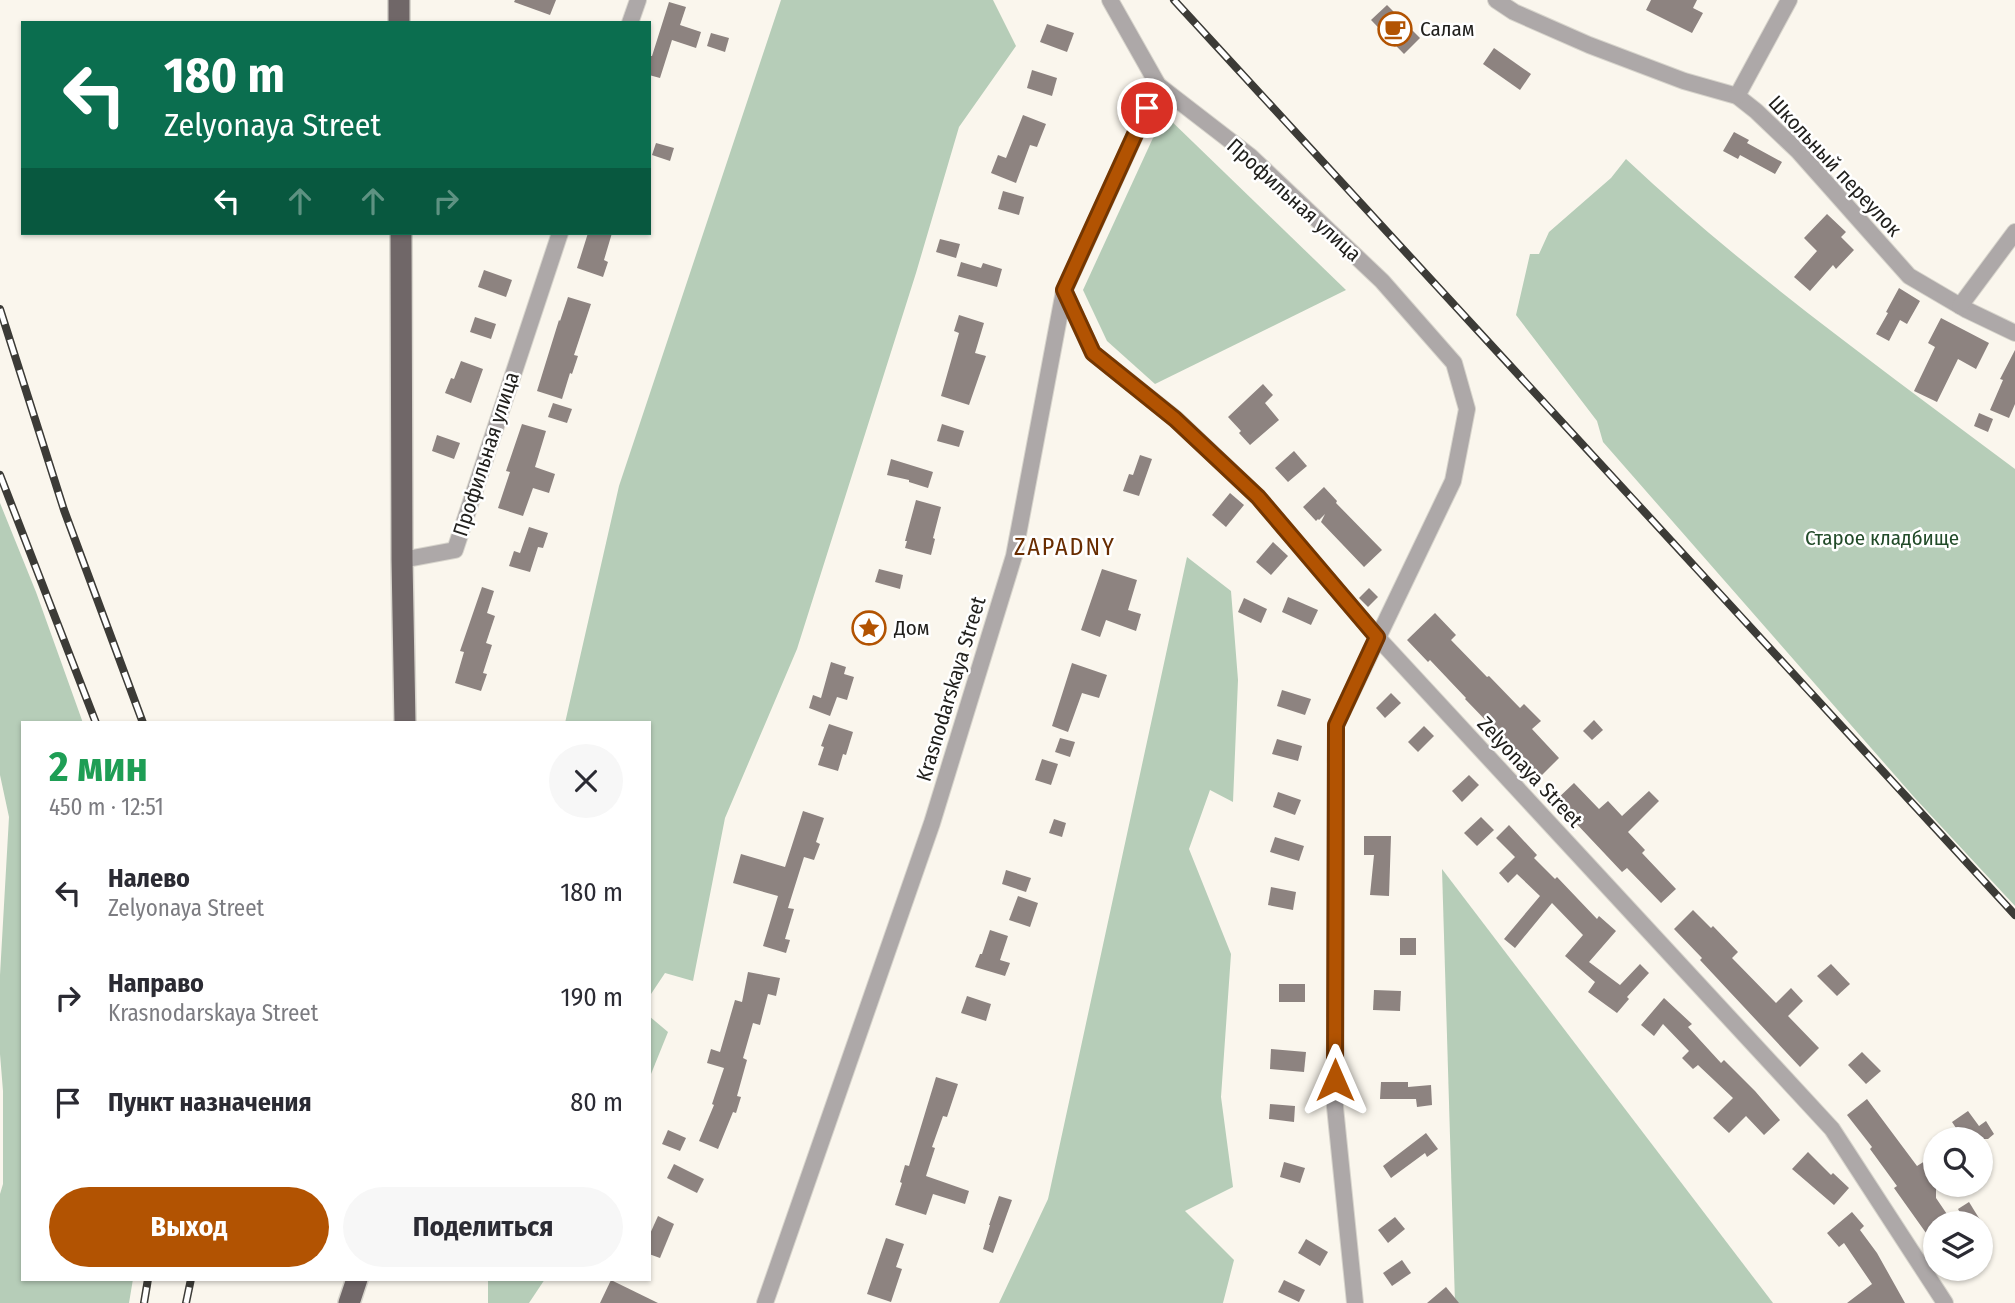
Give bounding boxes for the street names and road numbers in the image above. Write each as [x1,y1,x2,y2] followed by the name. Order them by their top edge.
[1763,90,1907,242] street label: Школьный переулок
[1222,133,1366,267] street label: Профильная улица
[447,368,525,540] street label: Профильная улица
[911,593,992,785] street label: Krasnodarskaya Street
[1472,711,1588,833] street label: Zelyonaya Street

